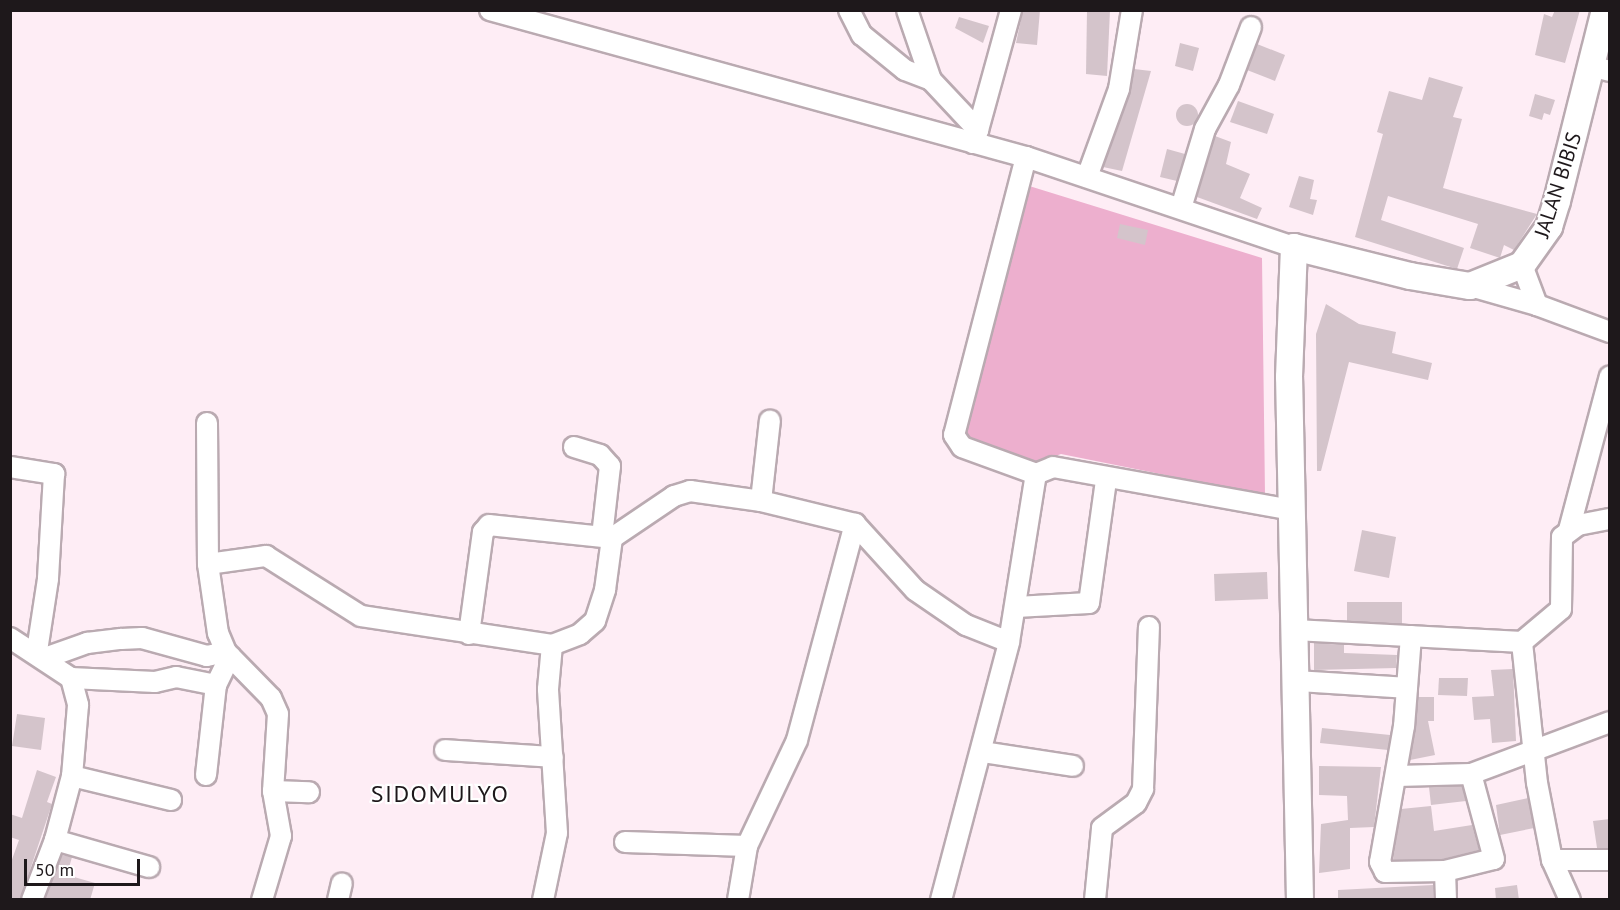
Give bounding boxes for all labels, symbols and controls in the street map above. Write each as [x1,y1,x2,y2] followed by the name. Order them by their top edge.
[1529,129,1587,241] street label: JALAN BIBIS
[371,780,509,808] district label: SIDOMULYO
[27,847,142,885] scale bar
[35,858,74,881] text: 50 m

